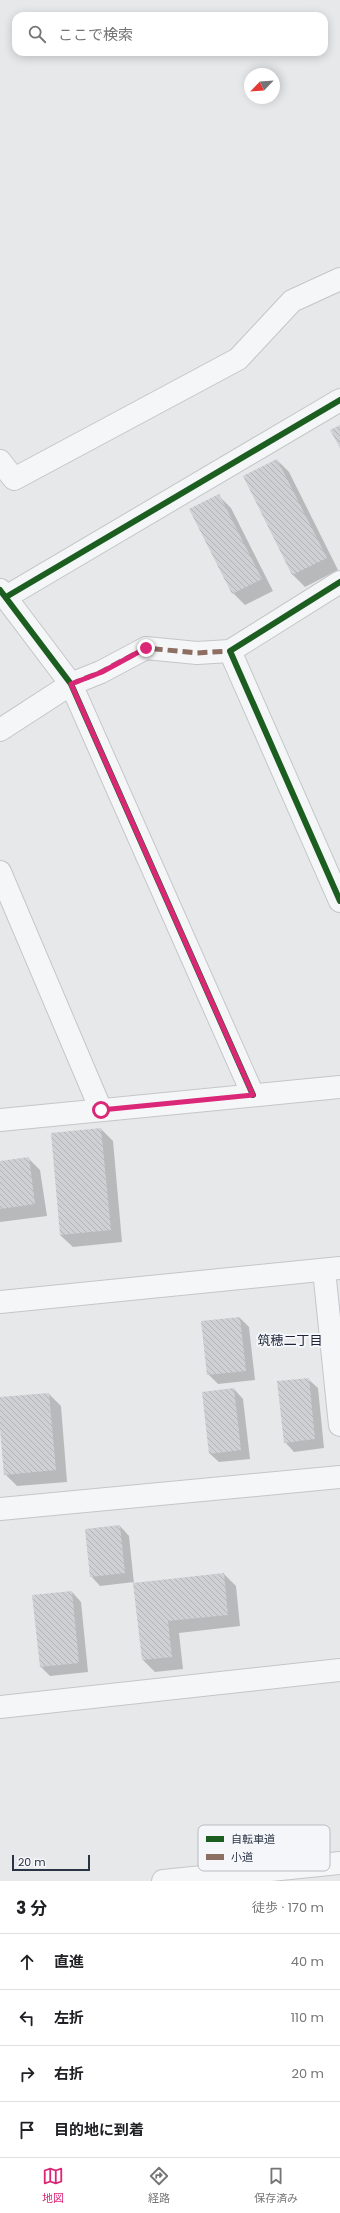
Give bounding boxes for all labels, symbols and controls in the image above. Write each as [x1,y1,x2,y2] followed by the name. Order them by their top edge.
[12,12,328,56] search box
[26,23,48,45] icon: search
[58,24,133,45] text: ここで検索
[244,68,280,104] north arrow
[137,639,155,657] route end
[92,1101,110,1119] route start
[257,1331,323,1350] district label: 筑穂二丁目
[198,1825,330,1871] legend
[231,1831,275,1847] text: 自転車道
[231,1849,253,1865] text: 小道
[12,1853,90,1872] scale bar
[18,1854,46,1870] text: 20 m
[16,1896,47,1920] text: 3 分
[252,1898,324,1917] text: 徒歩 · 170 m
[16,1951,38,1973] icon: ahead
[54,1951,84,1972] text: 直進
[291,1952,324,1971] text: 40 m
[16,2007,38,2029] icon: left
[54,2007,84,2028] text: 左折
[291,2008,324,2027] text: 110 m
[16,2063,38,2085] icon: right
[54,2063,84,2084] text: 右折
[291,2064,324,2083] text: 20 m
[16,2119,38,2141] icon: arrive
[54,2119,144,2140] text: 目的地に到着
[42,2165,64,2207] tab: 地図
[148,2165,170,2207] tab: 経路
[254,2165,298,2207] tab: 保存済み

